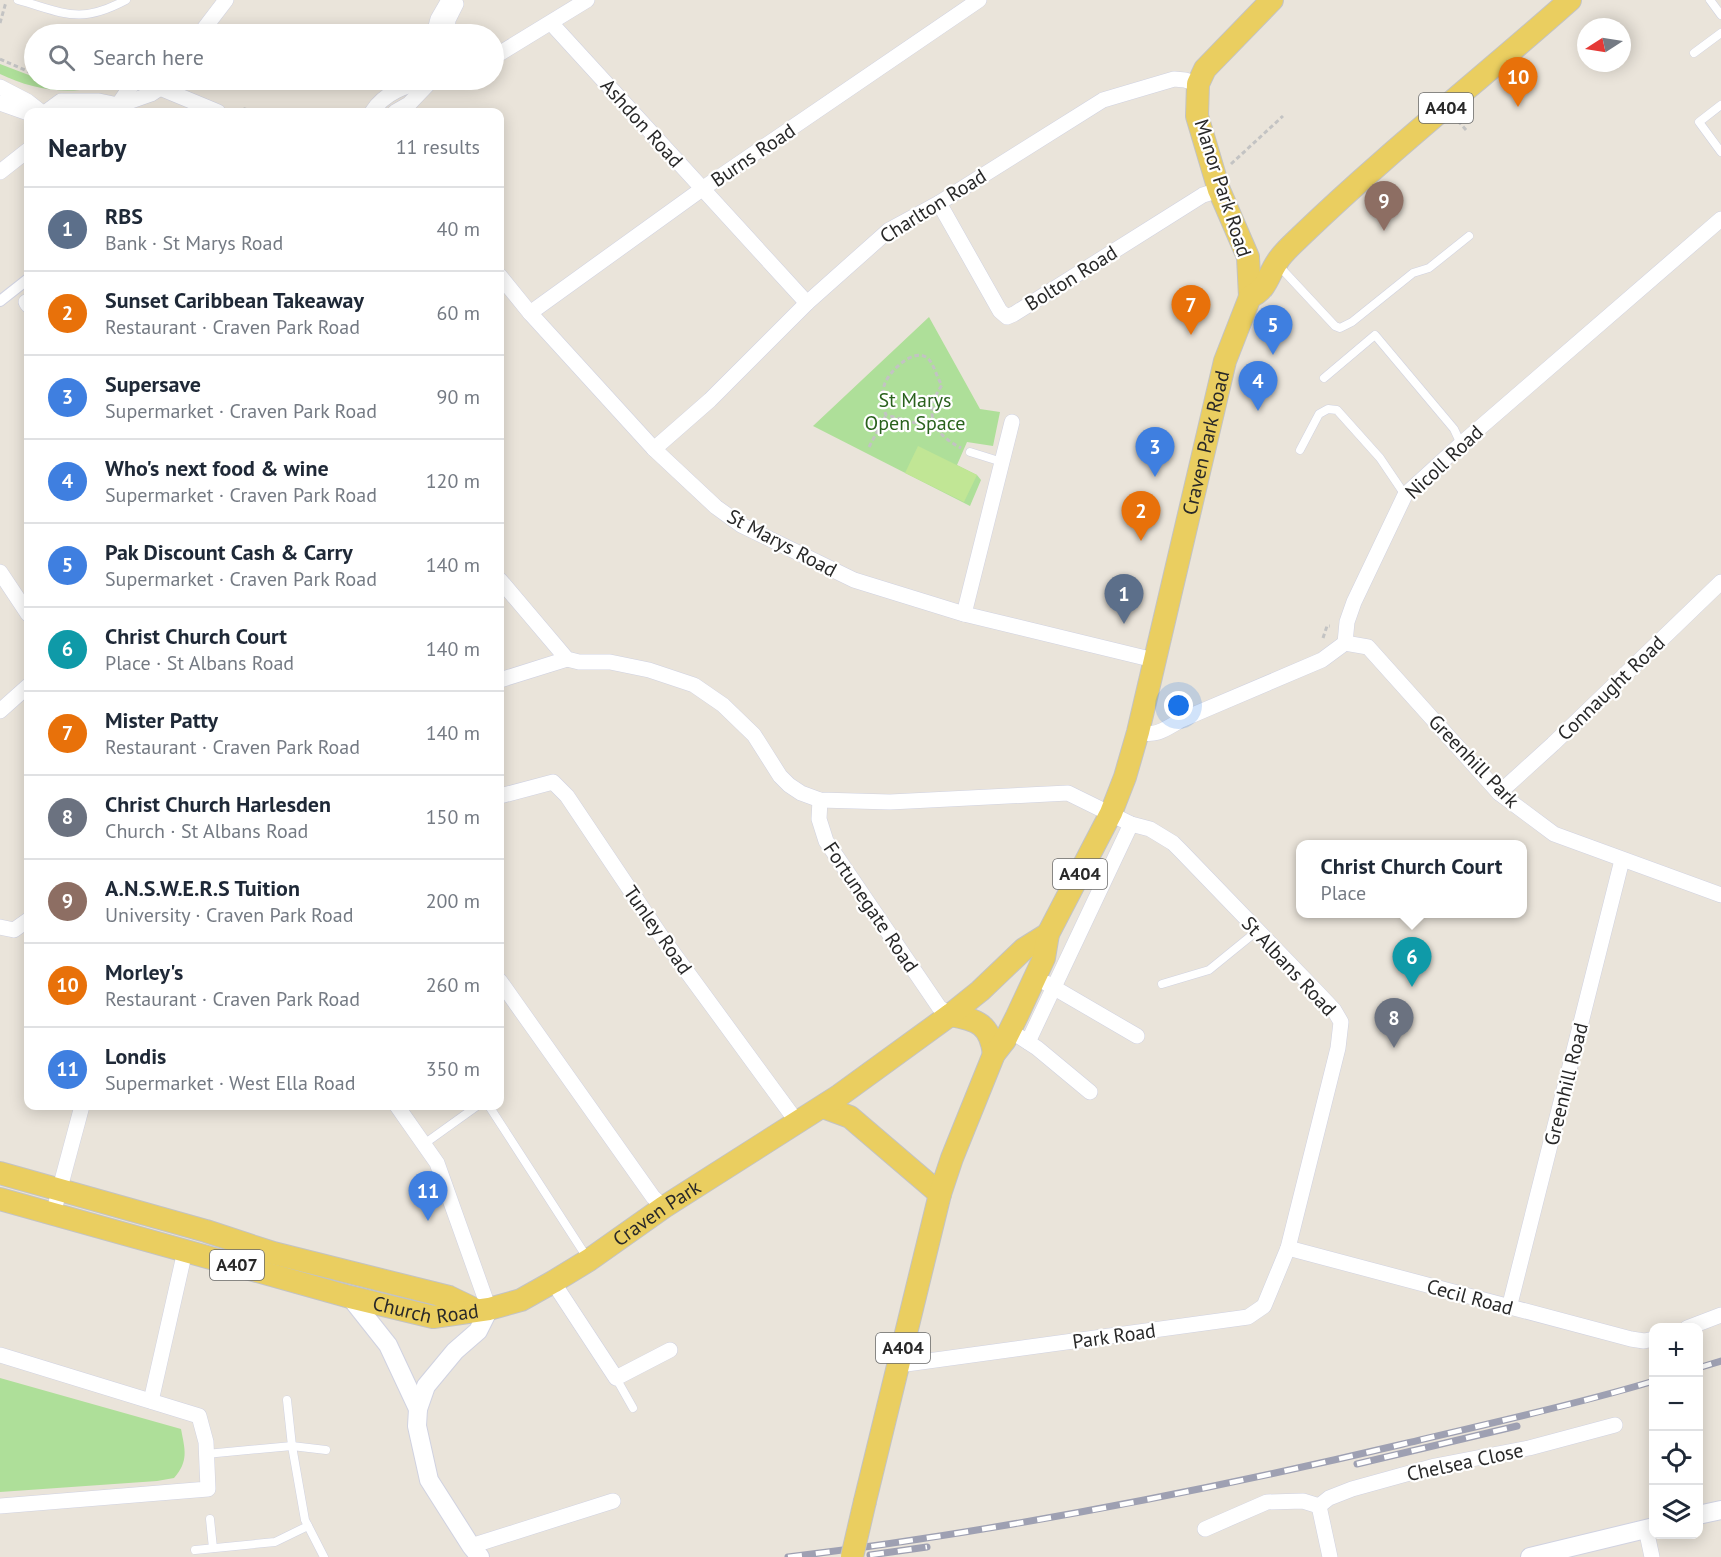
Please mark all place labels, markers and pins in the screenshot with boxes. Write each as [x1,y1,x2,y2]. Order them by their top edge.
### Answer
pin: 10 [1498,57,1538,107]
pin: 9 [1364,182,1404,231]
pin: 7 [1172,286,1210,335]
pin: 5 [1254,306,1292,355]
pin: 4 [1238,362,1278,411]
pin: 3 [1136,428,1174,477]
pin: 2 [1122,492,1160,541]
pin: 1 [1104,574,1144,624]
pin: 6 [1392,938,1432,987]
pin: 8 [1374,998,1414,1048]
pin: 11 [408,1172,448,1221]

